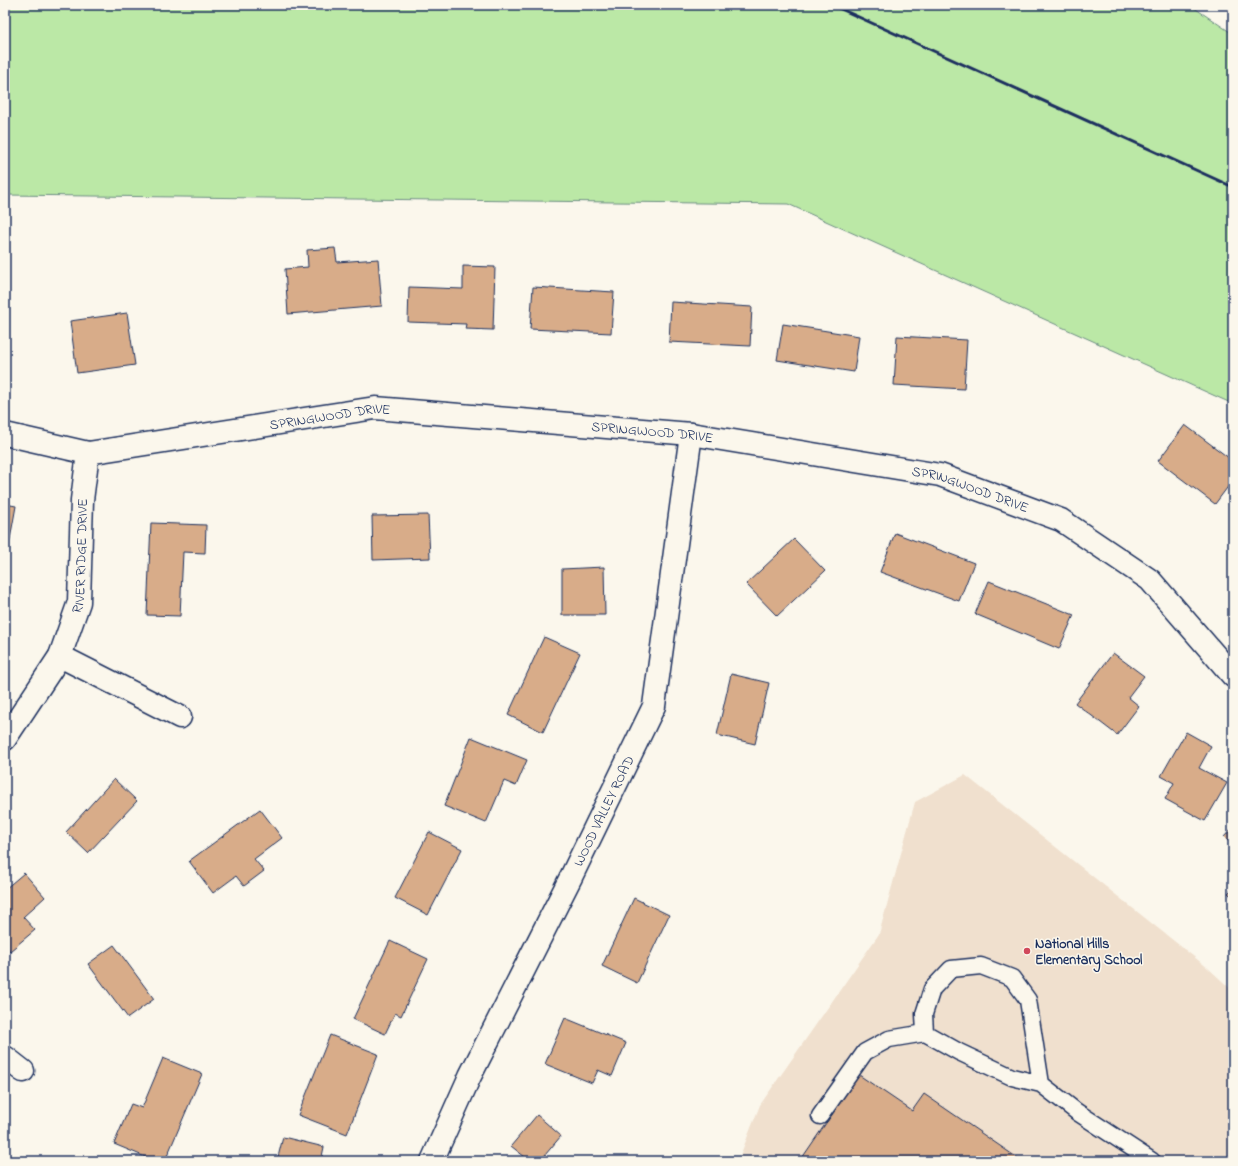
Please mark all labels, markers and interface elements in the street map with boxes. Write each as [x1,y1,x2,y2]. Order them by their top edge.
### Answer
street label: SPRINGWOOD DRIVE [268,399,391,436]
street label: SPRINGWOOD DRIVE [591,417,715,449]
street label: SPRINGWOOD DRIVE [910,462,1031,519]
street label: RIVER RIDGE DRIVE [67,498,94,617]
street label: WOOD VALLEY ROAD [569,752,640,870]
place label: National Hills Elementary School [1035,934,1143,973]
marker: National Hills Elementary School [1022,946,1032,956]

